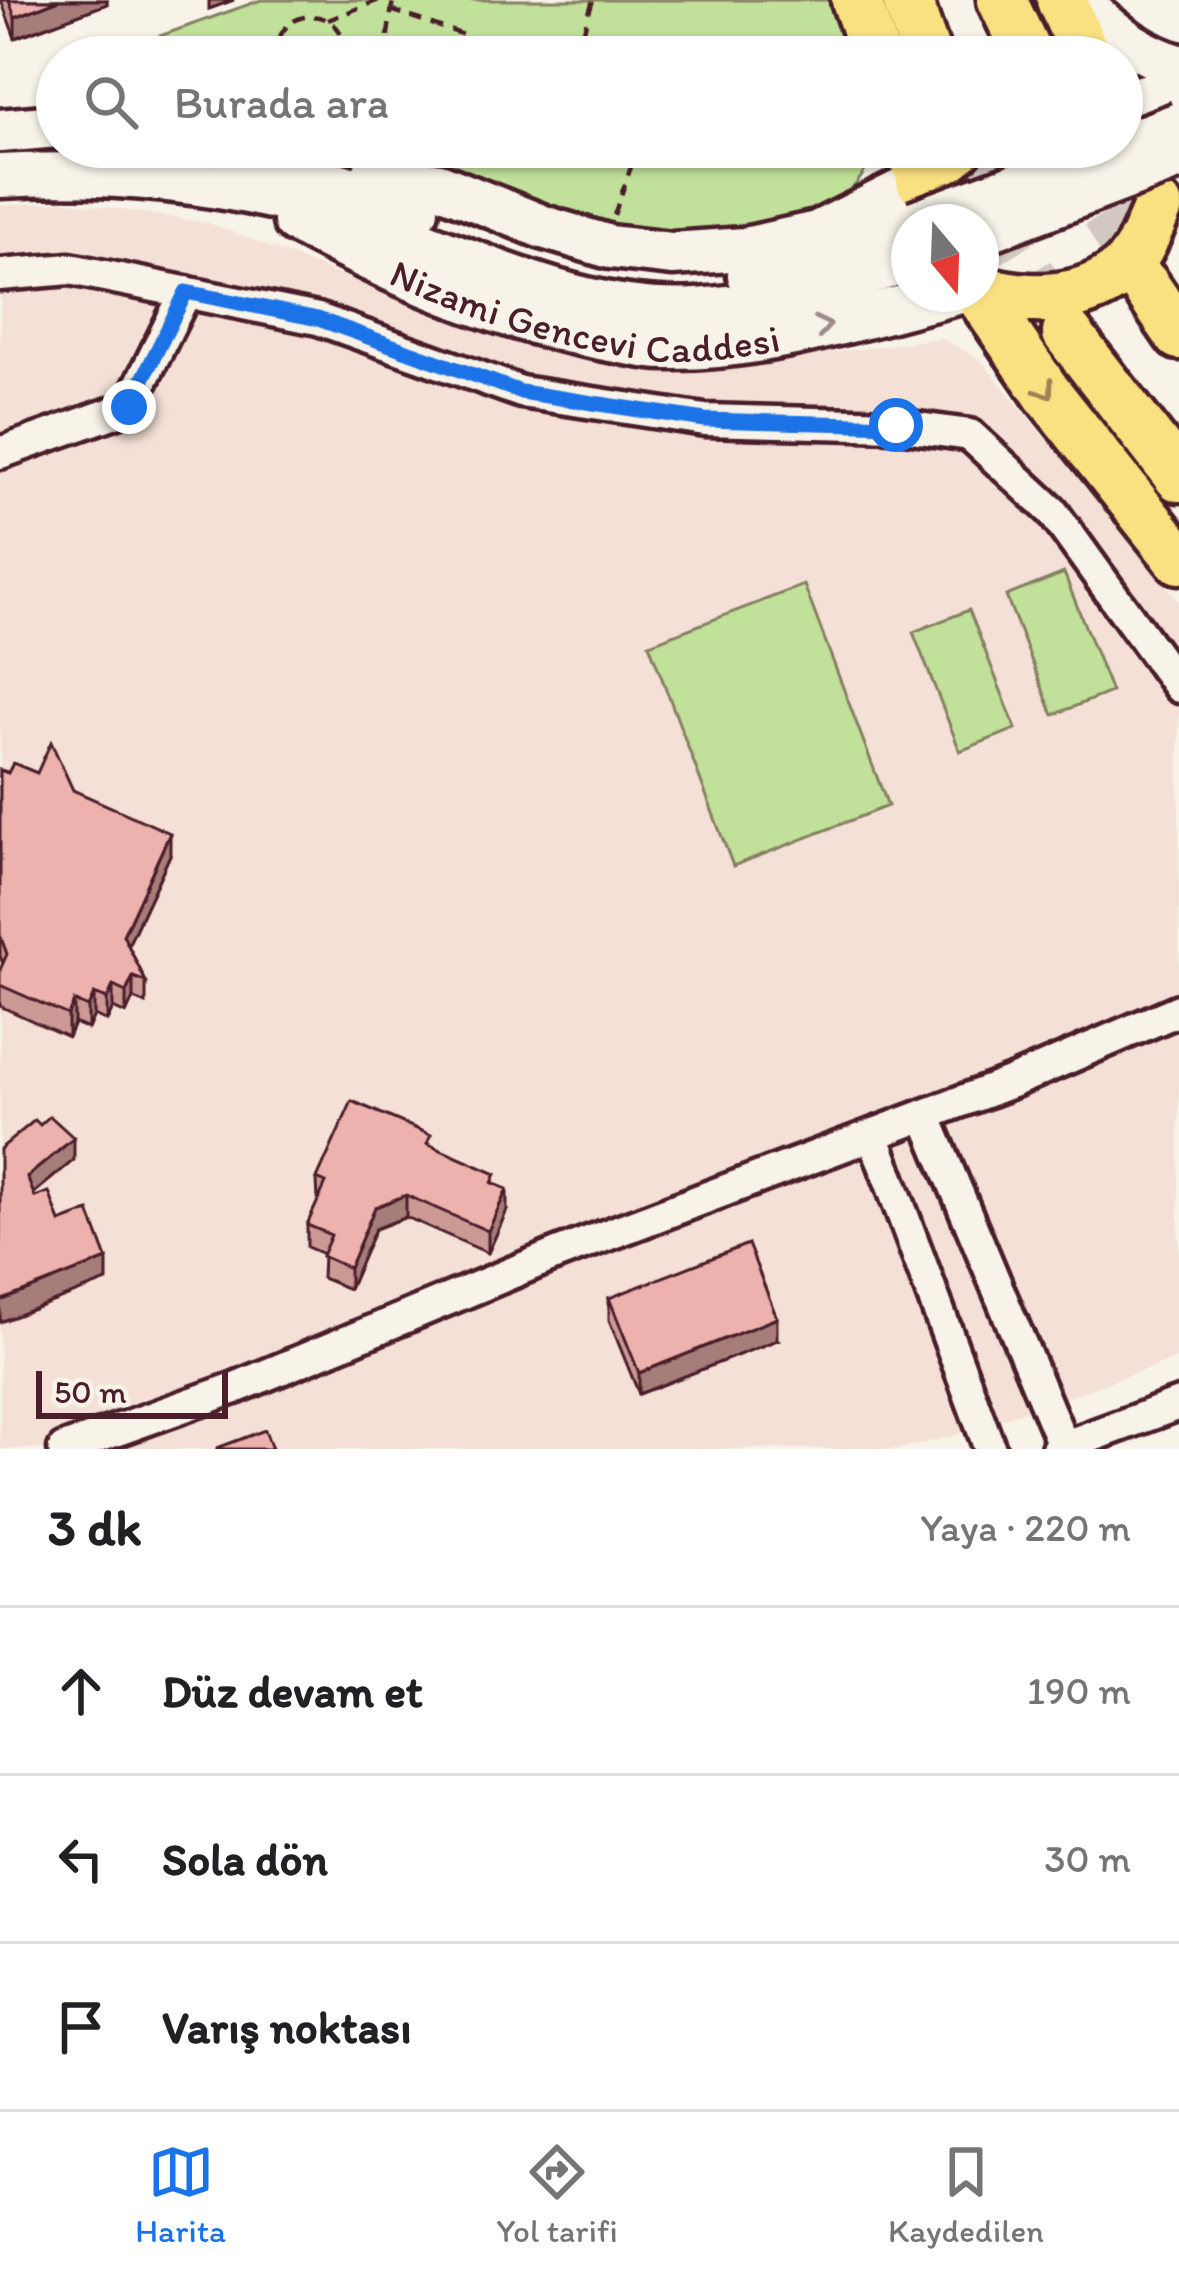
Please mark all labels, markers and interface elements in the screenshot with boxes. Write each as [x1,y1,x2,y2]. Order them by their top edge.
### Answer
search box [36,36,1143,168]
icon: search [78,69,144,135]
text: Burada ara [174,75,389,129]
north arrow [891,204,999,312]
street label: Nizami Gencevi Caddesi [383,249,783,372]
one-way arrow [812,314,833,339]
one-way arrow [1032,377,1054,399]
route end [102,380,156,434]
route start [869,398,923,452]
scale bar [36,1365,228,1418]
text: 50 m [54,1372,127,1411]
text: 3 dk [48,1497,141,1558]
text: Yaya · 220 m [920,1504,1131,1551]
icon: ahead [48,1658,114,1724]
text: Düz devam et [162,1664,423,1718]
text: 190 m [1027,1667,1131,1714]
icon: left [48,1826,114,1892]
text: Sola dön [162,1832,328,1886]
text: 30 m [1044,1835,1131,1882]
icon: arrive [48,1994,114,2060]
text: Varış noktası [162,2000,411,2054]
tab: Harita [135,2139,226,2250]
tab: Yol tarifi [496,2139,618,2250]
tab: Kaydedilen [888,2139,1044,2250]

